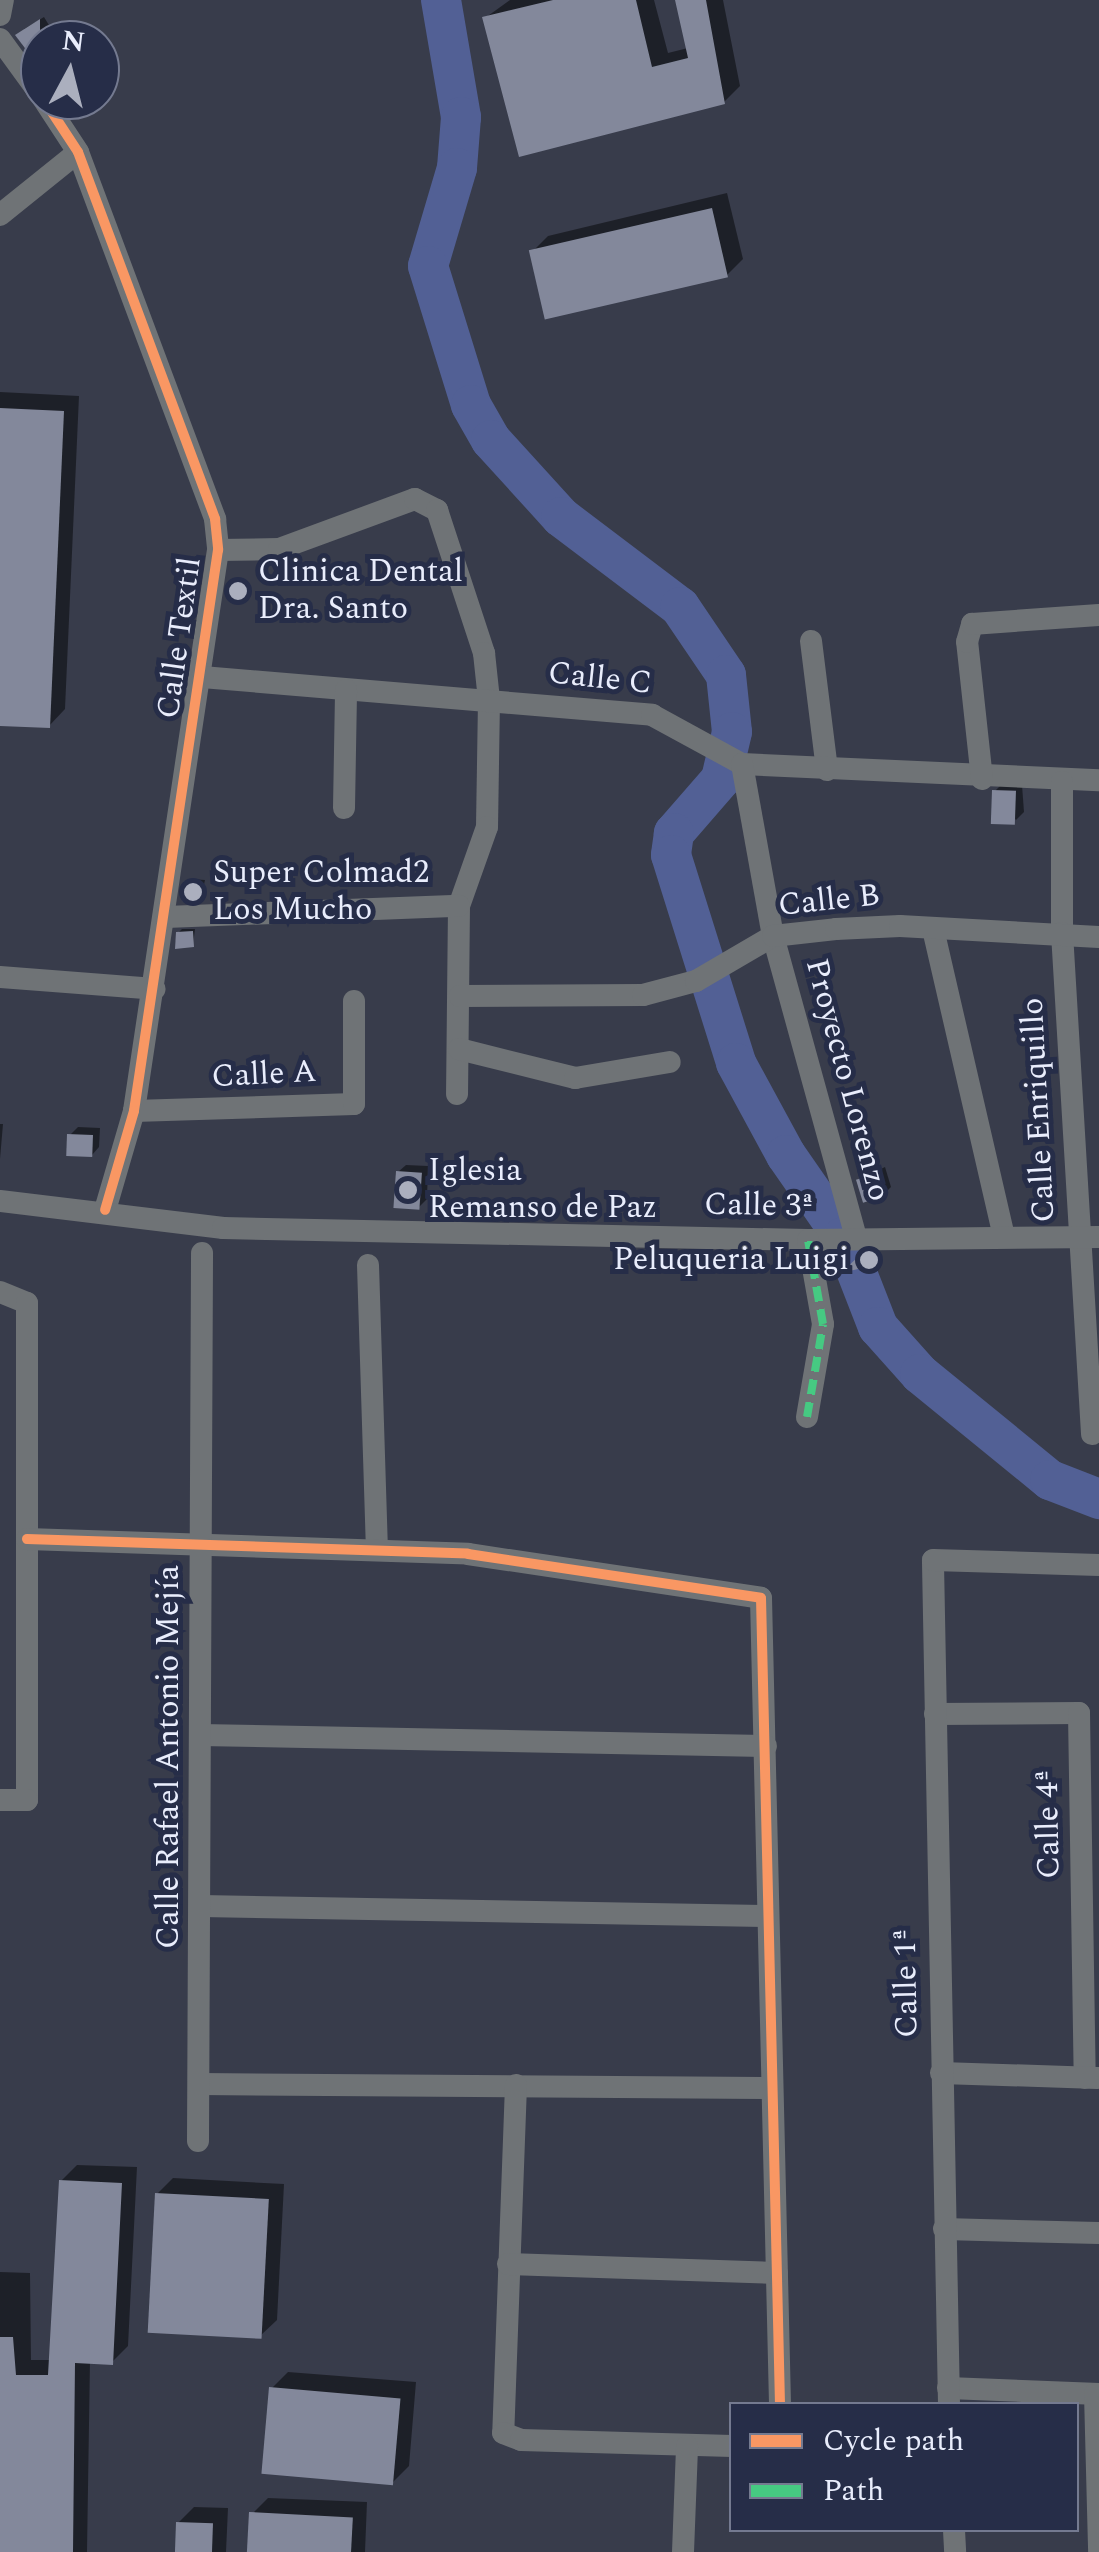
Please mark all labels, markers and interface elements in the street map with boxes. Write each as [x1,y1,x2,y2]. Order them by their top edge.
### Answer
text: N [60,19,87,64]
north arrow [20,20,120,120]
place label: Clinica Dental Dra. Santo [258,554,463,629]
street label: Calle Textil [150,555,210,721]
marker: Clinica Dental Dra. Santo [227,580,249,602]
street label: Calle C [546,654,654,704]
place label: Super Colmad2 Los Mucho [213,855,429,930]
street label: Calle B [776,877,882,925]
marker: Super Colmad2 Los Mucho [182,881,204,903]
street label: Proyecto Lorenzo [796,955,898,1205]
street label: Calle Enriquillo [1014,997,1064,1223]
street label: Calle A [211,1053,317,1097]
place label: Iglesia Remanso de Paz [428,1153,657,1228]
marker: Iglesia Remanso de Paz [397,1179,419,1201]
street label: Calle 3ª [704,1186,814,1226]
place label: Peluqueria Luigi [613,1241,849,1279]
marker: Peluqueria Luigi [858,1249,880,1271]
street label: Calle Rafael Antonio Mejía [150,1565,188,1949]
street label: Calle 4ª [1029,1769,1069,1879]
street label: Calle 1ª [887,1928,927,2038]
legend [729,2402,1079,2532]
text: Cycle path [823,2418,964,2464]
text: Path [823,2468,884,2514]

